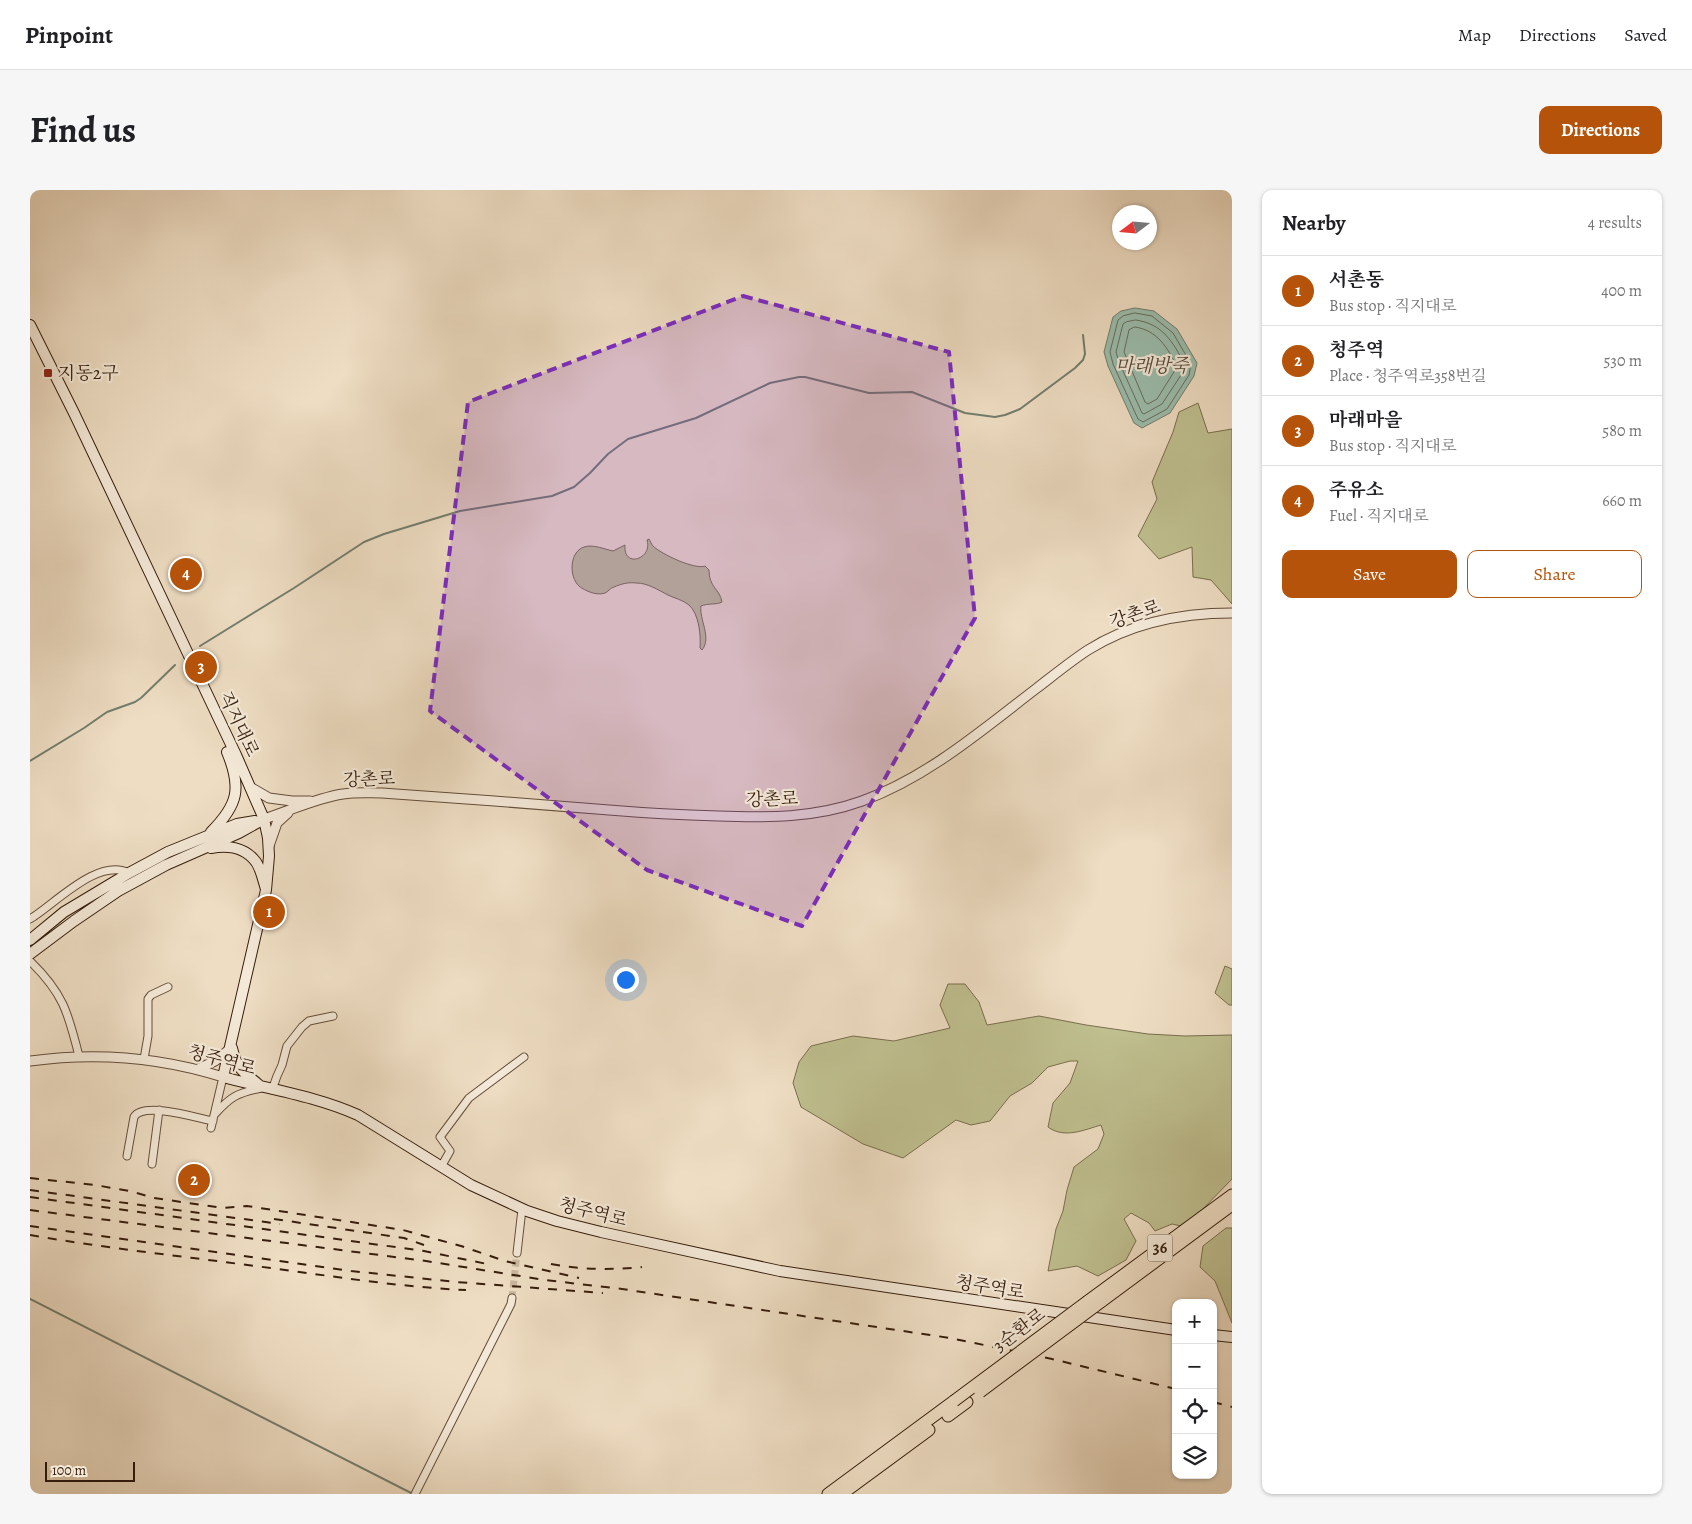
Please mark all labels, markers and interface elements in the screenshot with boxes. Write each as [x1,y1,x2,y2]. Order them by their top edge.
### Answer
text: Pinpoint [25,19,113,51]
text: Map [1458,23,1491,47]
text: Directions [1519,23,1596,47]
text: Saved [1624,23,1667,47]
text: Find us [30,106,136,154]
button: Directions [1539,106,1662,154]
north arrow [1112,205,1157,250]
text: Nearby [1282,209,1345,237]
text: 4 results [1588,212,1642,234]
text: 서촌동 [1329,267,1384,293]
text: 1 [1295,280,1301,302]
text: 400 m [1601,280,1642,302]
text: Bus stop · 직지대로 [1329,295,1456,317]
text: 청주역 [1329,337,1384,363]
text: 2 [1294,350,1302,372]
text: 530 m [1603,350,1642,372]
water label: 마래방죽 [1115,353,1190,379]
place label: 지동2구 [58,361,119,385]
text: Place · 청주역로358번길 [1329,365,1486,387]
marker: 지동2구 [42,367,54,379]
text: 마래마을 [1329,407,1402,433]
text: 3 [1295,420,1301,442]
text: 580 m [1602,420,1642,442]
text: Bus stop · 직지대로 [1329,435,1456,457]
text: 주유소 [1329,477,1384,503]
text: 4 [1294,490,1302,512]
text: 660 m [1602,490,1642,512]
text: Fuel · 직지대로 [1329,505,1428,527]
button: Save [1282,550,1457,598]
button: Share [1467,550,1642,598]
pin: 4 [170,555,202,593]
street label: 강촌로 [1106,594,1164,634]
pin: 3 [185,648,217,686]
street label: 직지대로 [213,687,265,761]
street label: 강촌로 [343,766,395,792]
street label: 강촌로 [746,786,798,812]
pin: 1 [253,893,285,931]
your location [613,967,639,993]
street label: 청주역로 [185,1039,259,1081]
pin: 2 [178,1161,210,1199]
street label: 청주역로 [556,1192,630,1232]
road number: 36 [1148,1234,1172,1262]
street label: 청주역로 [954,1270,1026,1304]
map controls [1172,1299,1217,1479]
button: + [1172,1299,1217,1344]
street label: 3순환로 [988,1302,1050,1358]
button: − [1172,1344,1217,1389]
button: locate [1172,1389,1217,1434]
button: layers [1172,1434,1217,1479]
scale bar [45,1459,135,1482]
text: 100 m [52,1461,86,1480]

